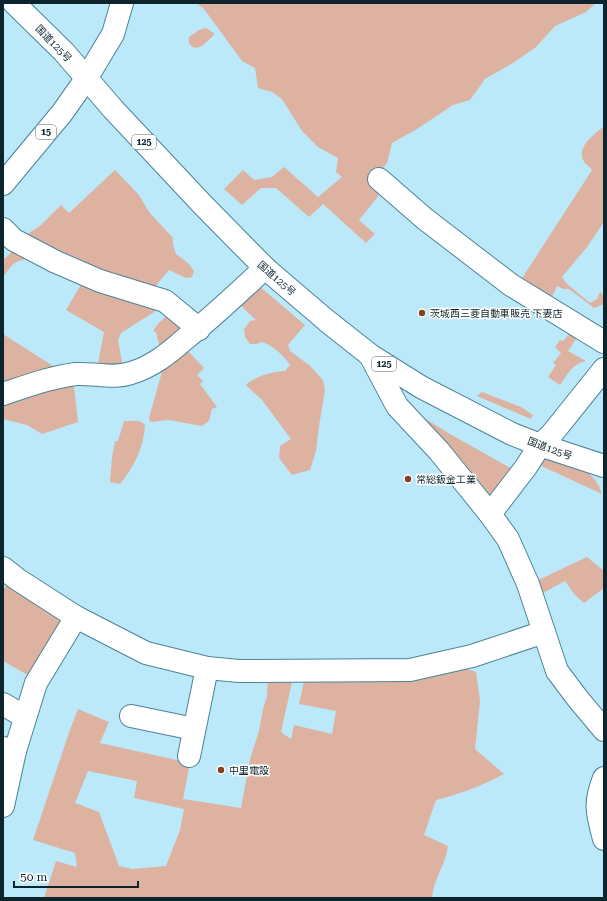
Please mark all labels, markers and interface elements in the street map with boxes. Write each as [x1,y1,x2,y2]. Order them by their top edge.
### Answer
street label: 国道125号 [33,23,74,64]
road number: 15 [36,125,56,139]
road number: 125 [132,135,156,149]
street label: 国道125号 [255,259,298,298]
marker: 茨城西三菱自動車販売 下妻店 [417,308,427,318]
place label: 茨城西三菱自動車販売 下妻店 [430,308,563,319]
road number: 125 [372,357,396,371]
street label: 国道125号 [526,435,574,462]
marker: 常総鈑金工業 [403,474,413,484]
place label: 常総鈑金工業 [416,474,476,485]
marker: 中里電設 [216,765,226,775]
place label: 中里電設 [229,765,269,776]
scale bar [14,863,138,889]
text: 50 m [20,870,47,884]

